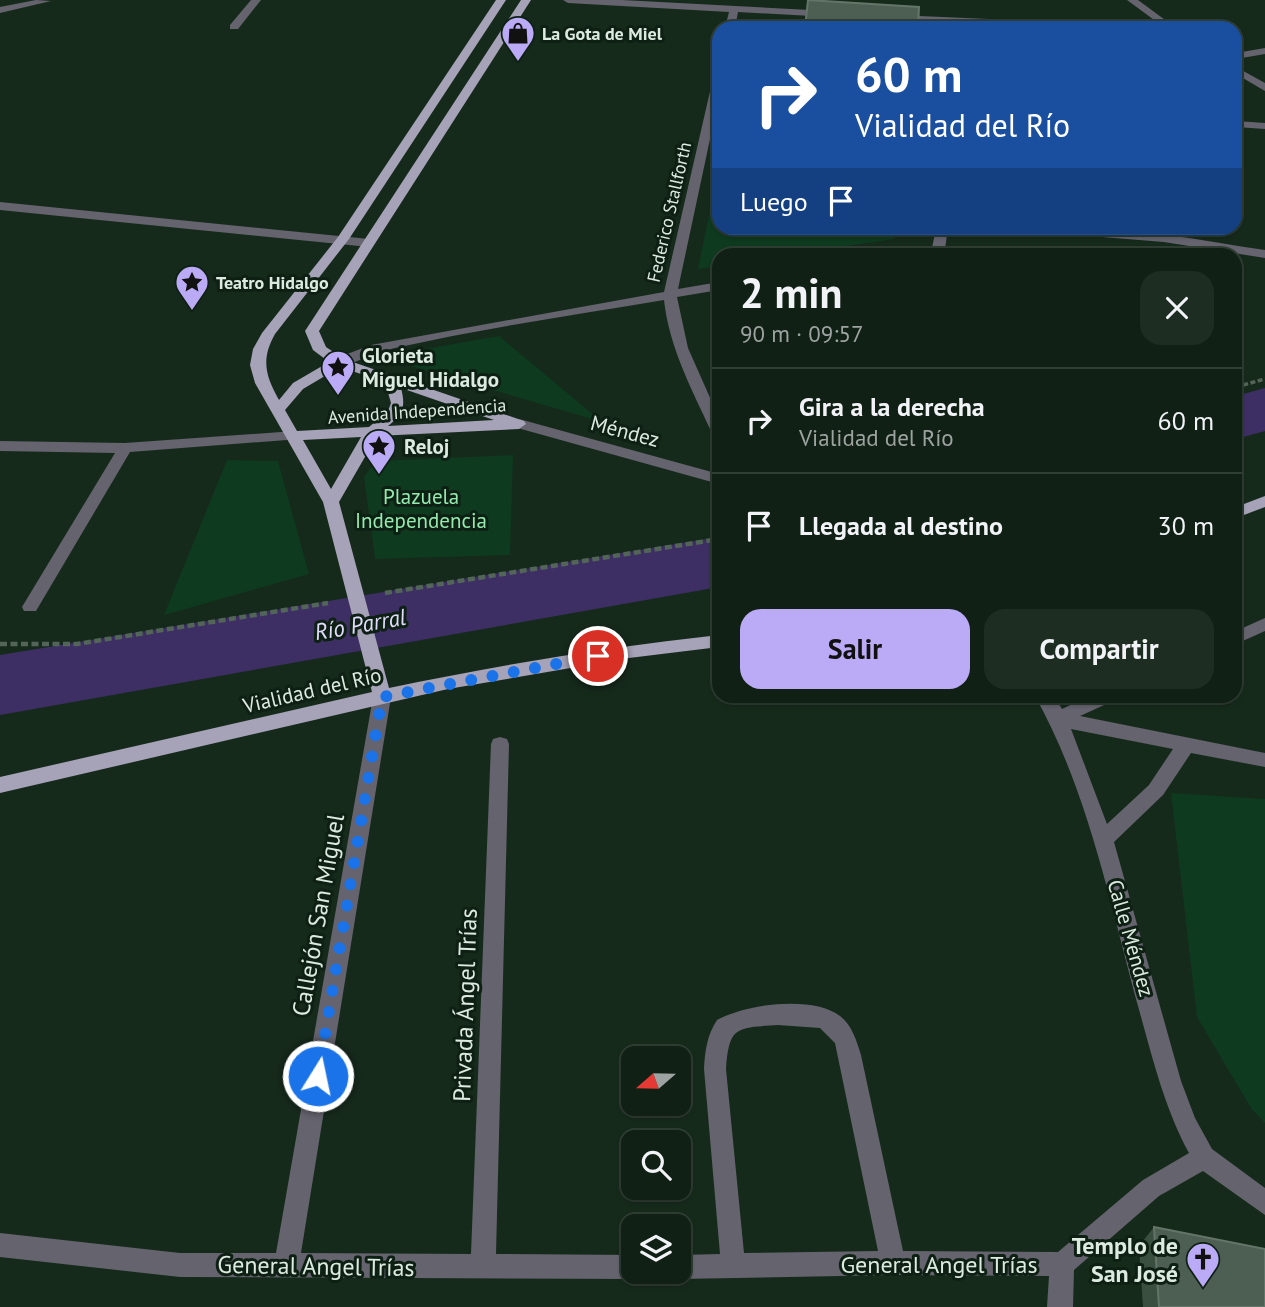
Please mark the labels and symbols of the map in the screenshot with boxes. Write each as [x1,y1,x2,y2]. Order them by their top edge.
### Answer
shop icon: La Gota de Miel [499,14,537,63]
place label: La Gota de Miel [542,22,663,45]
street label: Federico Stallforth [642,140,696,284]
place icon: Teatro Hidalgo [173,263,211,312]
place label: Teatro Hidalgo [216,271,329,294]
place label: Glorieta Miguel Hidalgo [362,342,499,393]
place icon: Glorieta Miguel Hidalgo [319,348,357,397]
street label: Avenida Independencia [327,393,507,429]
street label: Méndez [588,409,662,453]
place icon: Reloj [360,427,398,476]
place label: Reloj [404,433,449,460]
park label: Plazuela Independencia [355,483,487,534]
water label: Río Parral [312,602,408,646]
pin [568,626,628,686]
street label: Vialidad del Río [239,661,384,719]
street label: Callejón San Miguel [285,811,351,1019]
street label: Calle Méndez [1101,876,1161,1000]
street label: Privada Ángel Trías [446,908,484,1102]
position arrow [281,1039,355,1113]
north arrow [621,1046,691,1116]
place label: Templo de San José [1072,1230,1178,1289]
church icon: Templo de San José [1184,1240,1222,1289]
street label: General Angel Trías [217,1249,415,1283]
street label: General Angel Trías [840,1249,1038,1280]

